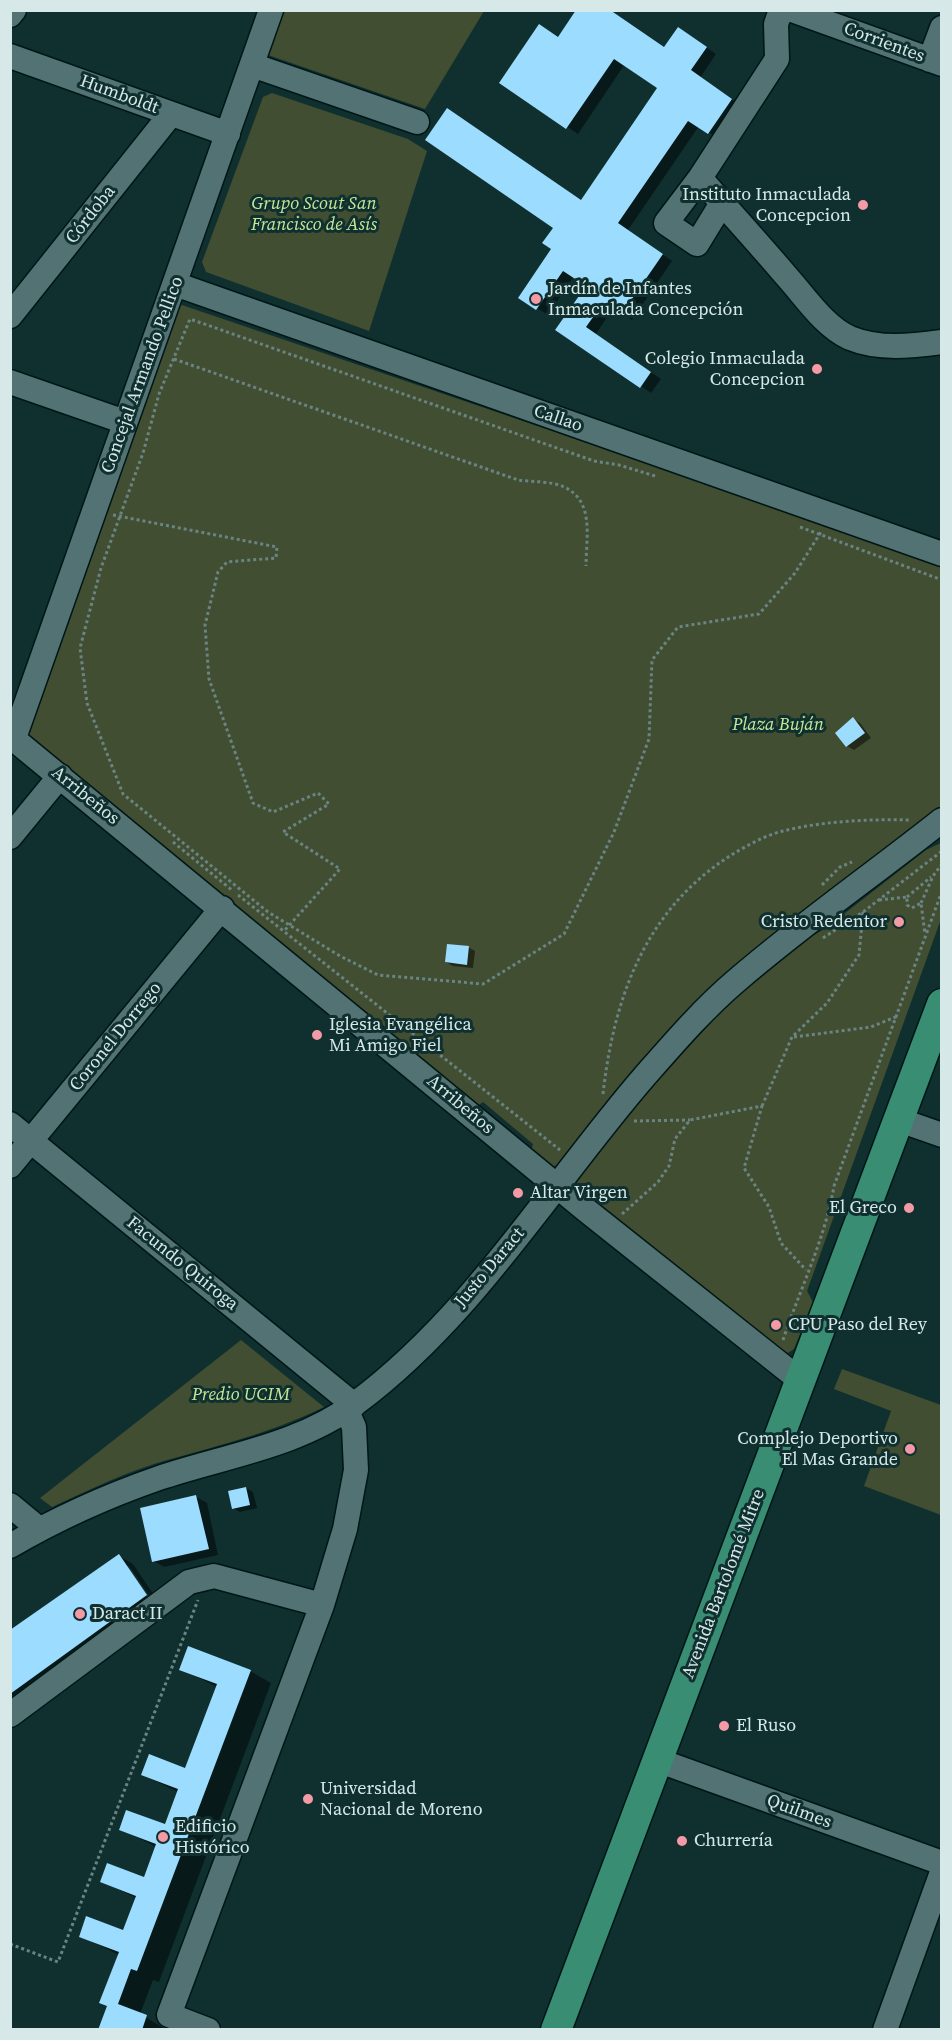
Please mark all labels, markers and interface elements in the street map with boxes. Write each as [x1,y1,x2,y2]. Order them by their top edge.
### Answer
street label: Corrientes [841,18,927,68]
street label: Humboldt [77,71,161,119]
street label: Córdoba [62,182,120,248]
place label: Instituto Inmaculada Concepcion [682,184,851,226]
park label: Grupo Scout San Francisco de Asís [251,193,377,236]
marker: Instituto Inmaculada Concepcion [856,198,870,212]
street label: Concejal Armando Pellico [97,274,189,476]
place label: Jardín de Infantes Inmaculada Concepción [548,278,743,320]
marker: Jardín de Infantes Inmaculada Concepción [529,292,543,306]
place label: Colegio Inmaculada Concepcion [645,348,805,391]
marker: Colegio Inmaculada Concepcion [810,362,824,376]
street label: Callao [531,401,585,437]
park label: Plaza Buján [732,714,824,736]
street label: Arribeños [47,762,123,830]
place label: Cristo Redentor [761,911,887,933]
marker: Cristo Redentor [892,915,906,929]
street label: Coronel Dorrego [65,978,167,1096]
place label: Iglesia Evangélica Mi Amigo Fiel [329,1014,472,1056]
marker: Iglesia Evangélica Mi Amigo Fiel [310,1028,324,1042]
street label: Arribeños [422,1071,498,1139]
place label: Altar Virgen [530,1182,628,1204]
marker: Altar Virgen [511,1186,525,1200]
place label: El Greco [829,1197,897,1219]
marker: El Greco [902,1201,916,1215]
street label: Facundo Quiroga [122,1212,242,1316]
street label: Justo Daract [450,1224,530,1312]
place label: CPU Paso del Rey [788,1314,927,1336]
marker: CPU Paso del Rey [769,1318,783,1332]
park label: Predio UCIM [192,1384,290,1406]
place label: Complejo Deportivo El Mas Grande [737,1428,898,1470]
marker: Complejo Deportivo El Mas Grande [903,1442,917,1456]
street label: Avenida Bartolomé Mitre [678,1486,770,1682]
place label: Daract II [92,1603,163,1625]
marker: Daract II [73,1607,87,1621]
place label: El Ruso [736,1715,796,1737]
marker: El Ruso [717,1719,731,1733]
place label: Universidad Nacional de Moreno [320,1778,483,1820]
street label: Quilmes [764,1790,834,1834]
marker: Universidad Nacional de Moreno [301,1792,315,1806]
place label: Edificio Histórico [175,1816,250,1858]
marker: Edificio Histórico [156,1830,170,1844]
place label: Churrería [694,1830,773,1852]
marker: Churrería [675,1834,689,1848]

